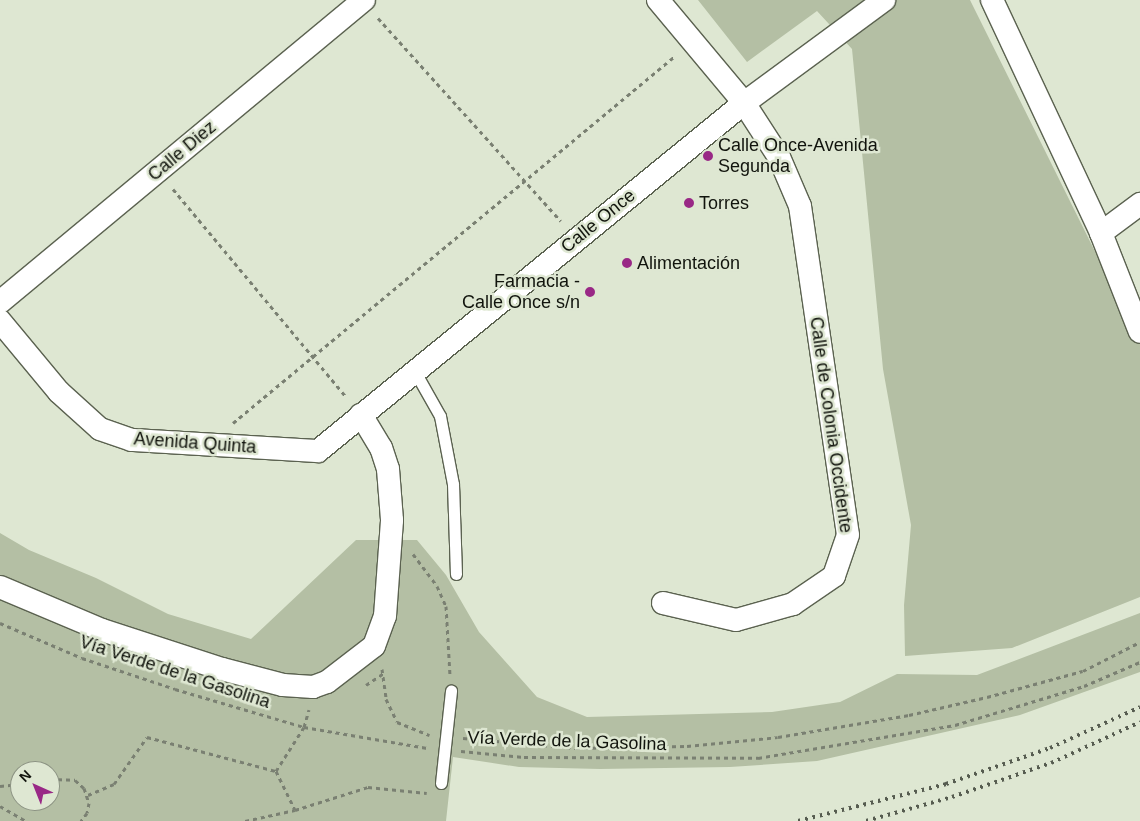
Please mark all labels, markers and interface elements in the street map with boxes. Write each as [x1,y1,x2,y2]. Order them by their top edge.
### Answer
street label: Calle Diez [144,116,220,186]
place label: Calle Once-Avenida Segunda [718,135,878,178]
marker: Calle Once-Avenida Segunda [702,150,714,162]
street label: Calle Once [557,185,639,257]
place label: Torres [699,192,749,214]
marker: Torres [683,197,695,209]
place label: Alimentación [637,252,740,274]
marker: Alimentación [621,257,633,269]
place label: Farmacia - Calle Once s/n [462,271,580,314]
marker: Farmacia - Calle Once s/n [584,286,596,298]
street label: Calle de Colonia Occidente [805,315,857,535]
street label: Avenida Quinta [133,428,257,458]
street label: Vía Verde de la Gasolina [77,631,273,713]
street label: Vía Verde de la Gasolina [467,727,667,755]
north arrow [10,761,60,811]
text: N [16,767,34,785]

